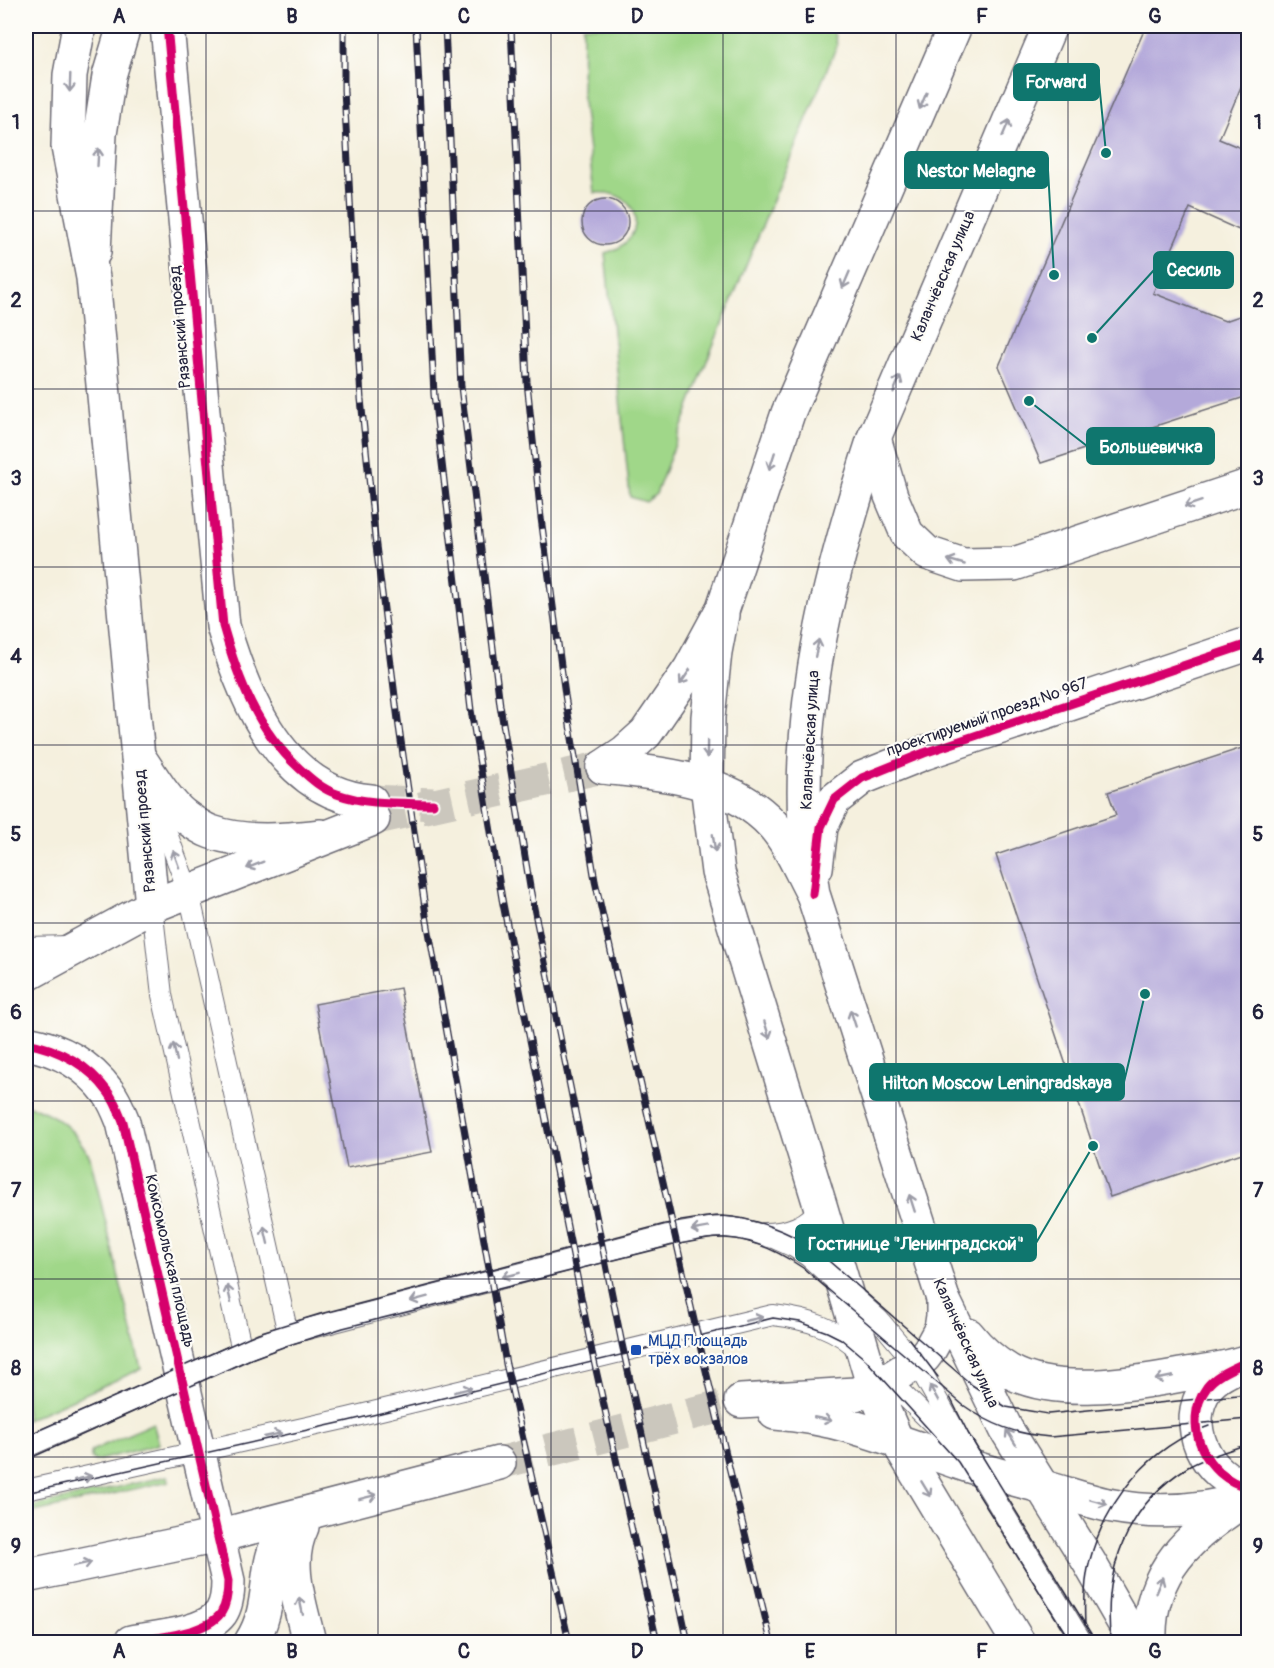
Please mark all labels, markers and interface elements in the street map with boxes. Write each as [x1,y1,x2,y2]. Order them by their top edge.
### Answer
text: A [113,4,126,29]
text: B [286,4,298,29]
text: C [458,4,470,29]
text: D [631,4,644,29]
text: E [805,4,816,29]
text: F [976,4,988,29]
text: G [1148,4,1162,29]
callout: Forward [1014,64,1099,100]
text: Forward [1025,71,1087,94]
one-way arrow [64,73,75,93]
one-way arrow [917,92,928,110]
text: 1 [12,110,20,135]
text: 1 [1254,110,1262,135]
one-way arrow [1001,119,1012,137]
one-way arrow [93,147,104,167]
callout: Nestor Melagne [905,152,1048,188]
text: Nestor Melagne [917,160,1037,183]
street label: Каланчёвская улица [906,208,980,344]
callout: Сесиль [1154,252,1233,288]
text: Сесиль [1167,259,1221,282]
street label: Рязанский проезд [165,265,195,389]
one-way arrow [840,271,851,289]
text: 2 [10,288,22,313]
text: 2 [1252,288,1264,313]
one-way arrow [892,376,903,394]
callout: Большевичка [1087,428,1214,464]
text: Большевичка [1099,436,1203,459]
one-way arrow [766,451,777,470]
text: 3 [10,466,22,491]
text: 3 [1252,466,1264,491]
one-way arrow [1184,500,1203,511]
one-way arrow [946,556,965,567]
one-way arrow [812,639,823,658]
text: 4 [10,644,22,669]
text: 4 [1252,644,1264,669]
one-way arrow [678,668,690,685]
street label: Каланчёвская улица [796,670,824,810]
street label: проектируемый проезд № 967 [884,673,1091,761]
one-way arrow [702,739,713,759]
street label: Рязанский проезд [130,769,160,893]
text: 5 [11,822,22,847]
text: 5 [1253,822,1264,847]
one-way arrow [708,832,719,852]
one-way arrow [170,850,181,869]
one-way arrow [247,860,265,871]
text: 6 [10,1000,22,1025]
text: 6 [1252,1000,1264,1025]
one-way arrow [847,1009,858,1028]
one-way arrow [762,1020,773,1039]
one-way arrow [169,1043,180,1063]
callout: Hilton Moscow Leningradskaya [870,1064,1124,1100]
text: Hilton Moscow Leningradskaya [882,1072,1113,1095]
street label: Комсомольская площадь [140,1172,200,1350]
text: 7 [11,1178,22,1203]
text: 7 [1253,1178,1264,1203]
one-way arrow [906,1194,917,1213]
one-way arrow [691,1224,710,1235]
callout: Гостинице "Ленинградской" [796,1225,1036,1261]
one-way arrow [260,1226,271,1246]
text: Гостинице "Ленинградской" [808,1233,1024,1256]
one-way arrow [502,1270,521,1281]
street label: Каланчёвская улица [928,1275,1004,1411]
one-way arrow [223,1285,234,1304]
one-way arrow [410,1293,429,1305]
one-way arrow [744,1313,763,1324]
place label: МЦД Площадь трёх вокзалов [648,1331,748,1369]
marker: МЦД Площадь трёх вокзалов [629,1343,643,1357]
text: 8 [11,1356,21,1381]
text: 8 [1253,1356,1263,1381]
one-way arrow [1154,1373,1174,1384]
one-way arrow [453,1384,472,1396]
one-way arrow [928,1385,940,1402]
one-way arrow [812,1414,832,1425]
one-way arrow [263,1429,282,1440]
one-way arrow [1005,1429,1017,1446]
one-way arrow [73,1471,92,1483]
one-way arrow [921,1480,933,1497]
one-way arrow [359,1491,378,1502]
one-way arrow [1089,1497,1108,1509]
text: 9 [11,1534,21,1559]
text: 9 [1253,1534,1263,1559]
one-way arrow [73,1558,92,1569]
one-way arrow [1154,1577,1165,1595]
one-way arrow [295,1597,307,1616]
text: A [113,1639,126,1664]
text: B [286,1639,298,1664]
text: C [458,1639,470,1664]
text: D [631,1639,644,1664]
text: E [805,1639,816,1664]
text: F [976,1639,988,1664]
text: G [1148,1639,1162,1664]

